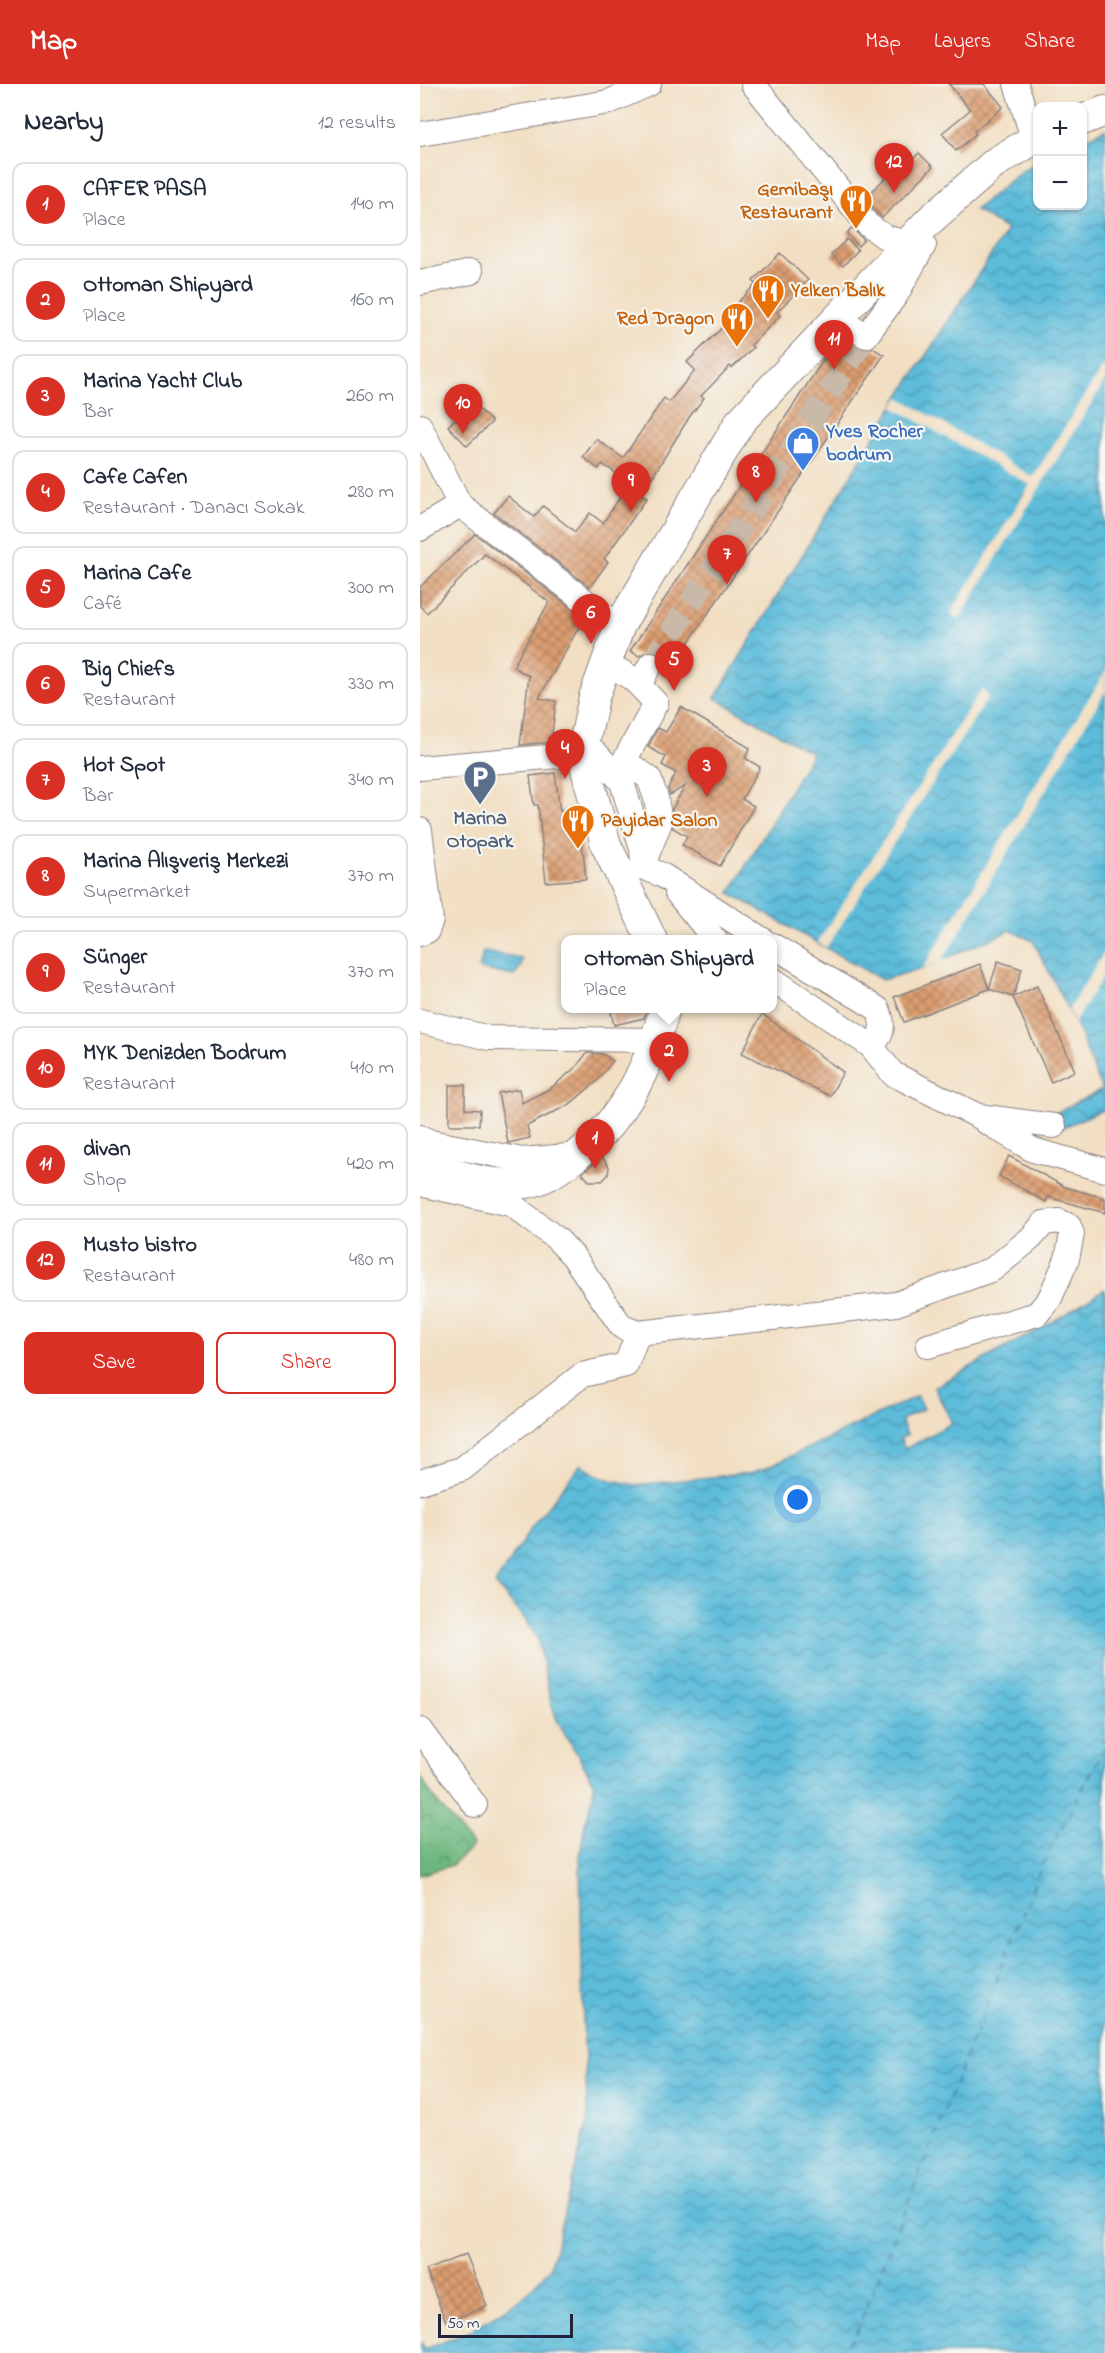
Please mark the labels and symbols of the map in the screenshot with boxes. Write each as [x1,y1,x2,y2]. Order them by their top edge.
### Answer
pin: 12 [874,144,914,193]
place label: Gemibaşı Restaurant [740,176,833,228]
restaurant icon: Gemibaşı Restaurant [838,183,874,230]
restaurant icon: Yelken Balık [750,273,786,320]
place label: Yelken Balık [790,277,886,306]
restaurant icon: Red Dragon [719,301,755,348]
place label: Red Dragon [617,305,714,335]
pin: 11 [814,320,854,370]
pin: 10 [444,384,483,434]
place label: Yves Rocher bodrum [825,418,923,470]
shop icon: Yves Rocher bodrum [785,425,821,472]
pin: 8 [736,454,776,503]
pin: 9 [612,462,650,512]
pin: 7 [708,536,746,585]
pin: 6 [572,594,610,644]
pin: 5 [654,642,694,691]
pin: 4 [546,730,584,779]
pin: 3 [688,748,726,797]
parking icon: Marina Otopark [462,759,498,806]
restaurant icon: Payidar Salon [560,803,596,850]
place label: Marina Otopark [447,805,515,857]
place label: Payidar Salon [601,807,718,837]
pin: 2 [650,1032,688,1082]
pin: 1 [576,1120,615,1169]
your location [783,1485,812,1514]
scale bar [438,2311,573,2338]

